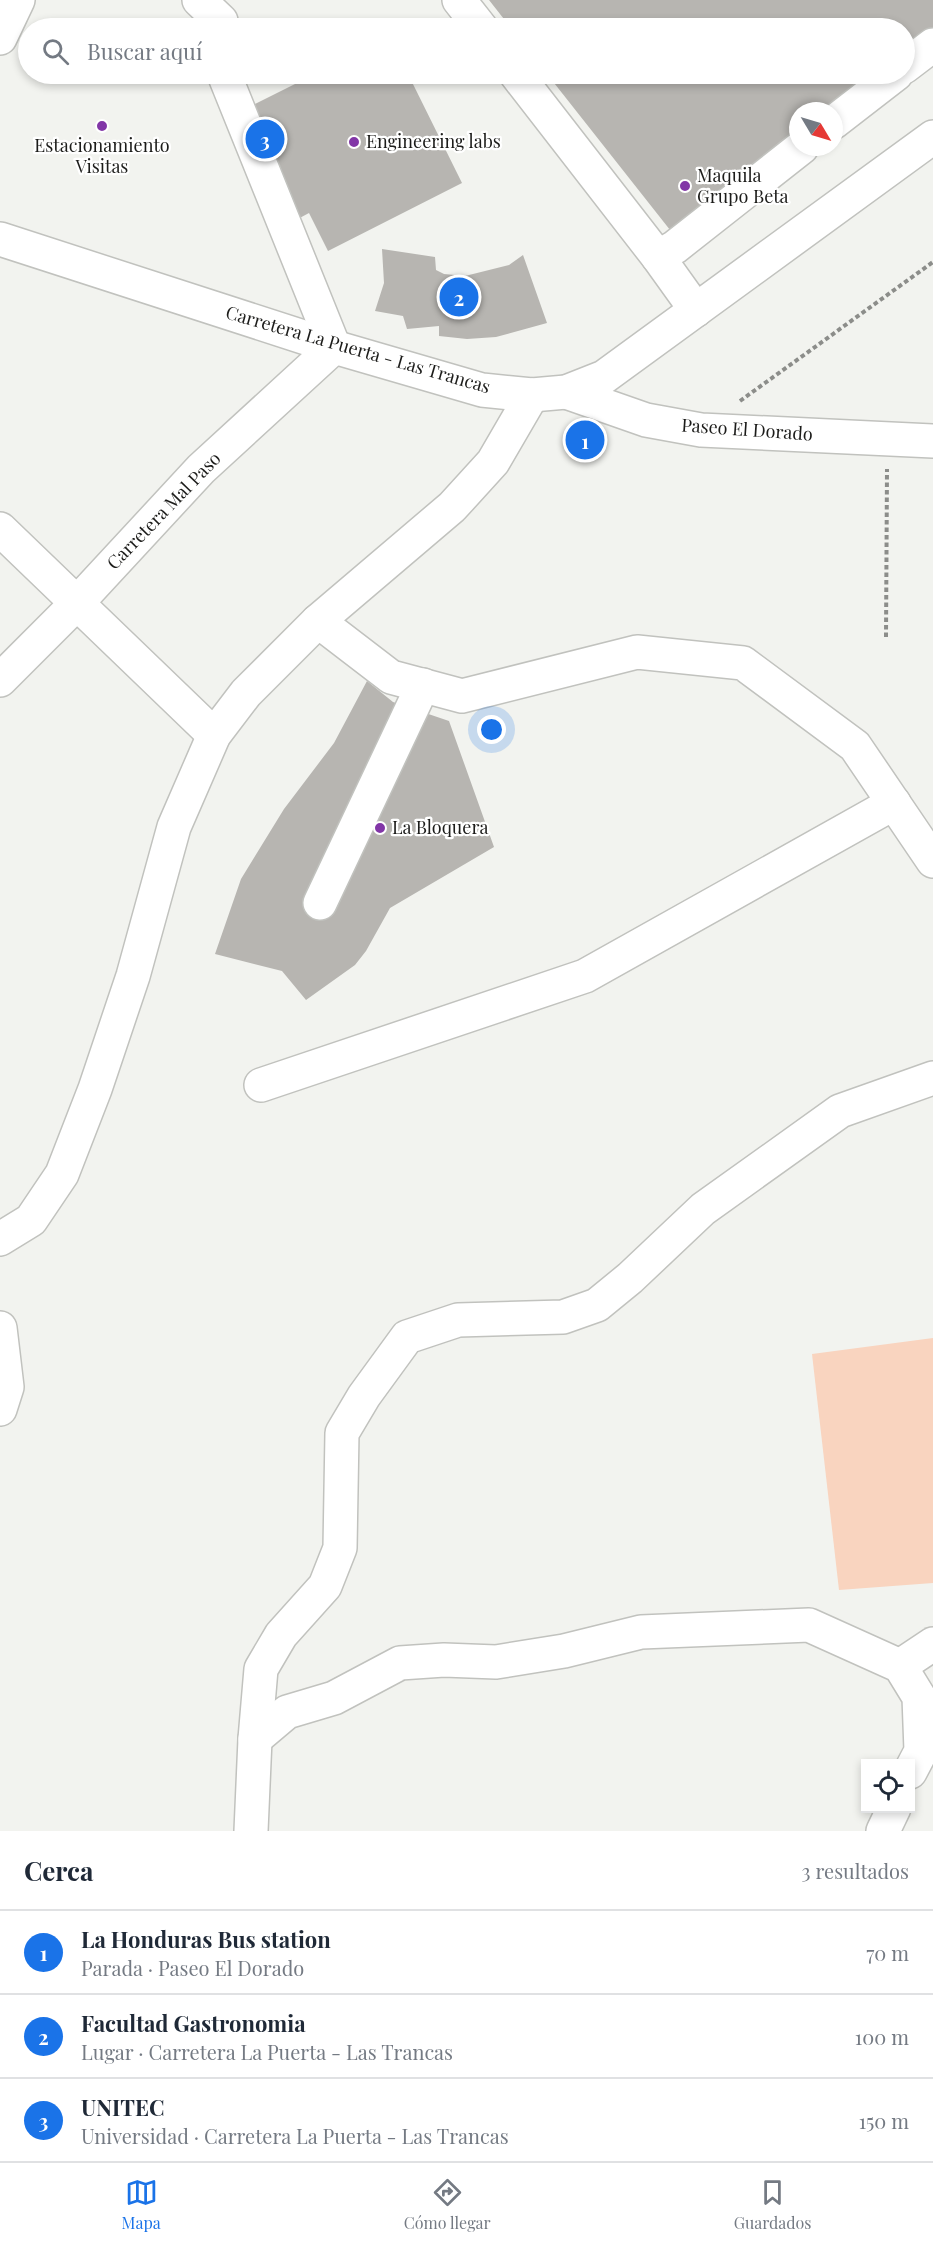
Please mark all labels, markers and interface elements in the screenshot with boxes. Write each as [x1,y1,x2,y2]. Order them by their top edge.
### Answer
search box [18,18,915,84]
icon: search [39,35,72,68]
text: Buscar aquí [87,36,202,66]
north arrow [789,102,843,156]
pin: 3 [246,116,284,162]
marker: Estacionamiento Visitas [95,119,109,133]
place label: Engineering labs [366,129,501,153]
place label: Estacionamiento Visitas [34,133,170,178]
marker: Engineering labs [347,135,361,149]
place label: Maquila Grupo Beta [697,163,789,208]
marker: Maquila Grupo Beta [678,179,692,193]
pin: 2 [440,274,478,320]
street label: Carretera La Puerta - Las Trancas [223,300,493,398]
street label: Paseo El Dorado [681,412,814,446]
pin: 1 [566,418,604,462]
street label: Carretera Mal Paso [101,446,226,574]
your location [477,715,506,744]
place label: La Bloquera [392,815,488,839]
marker: La Bloquera [373,821,387,835]
map controls [861,1759,915,1813]
button: locate [861,1759,915,1813]
text: Cerca [24,1853,93,1888]
text: 3 resultados [802,1857,909,1884]
text: La Honduras Bus station [81,1924,331,1954]
text: 1 [40,1939,47,1966]
text: 70 m [866,1939,909,1966]
text: Parada · Paseo El Dorado [81,1954,304,1981]
text: Facultad Gastronomia [81,2008,306,2038]
text: 2 [38,2023,49,2050]
text: 100 m [855,2023,909,2050]
text: Lugar · Carretera La Puerta - Las Trancas [81,2038,453,2065]
text: UNITEC [81,2092,164,2122]
text: 3 [39,2107,48,2134]
text: 150 m [859,2107,909,2134]
text: Universidad · Carretera La Puerta - Las Trancas [81,2122,509,2149]
tab: Mapa [122,2176,161,2233]
tab: Cómo llegar [404,2176,491,2233]
tab: Guardados [734,2176,811,2233]

